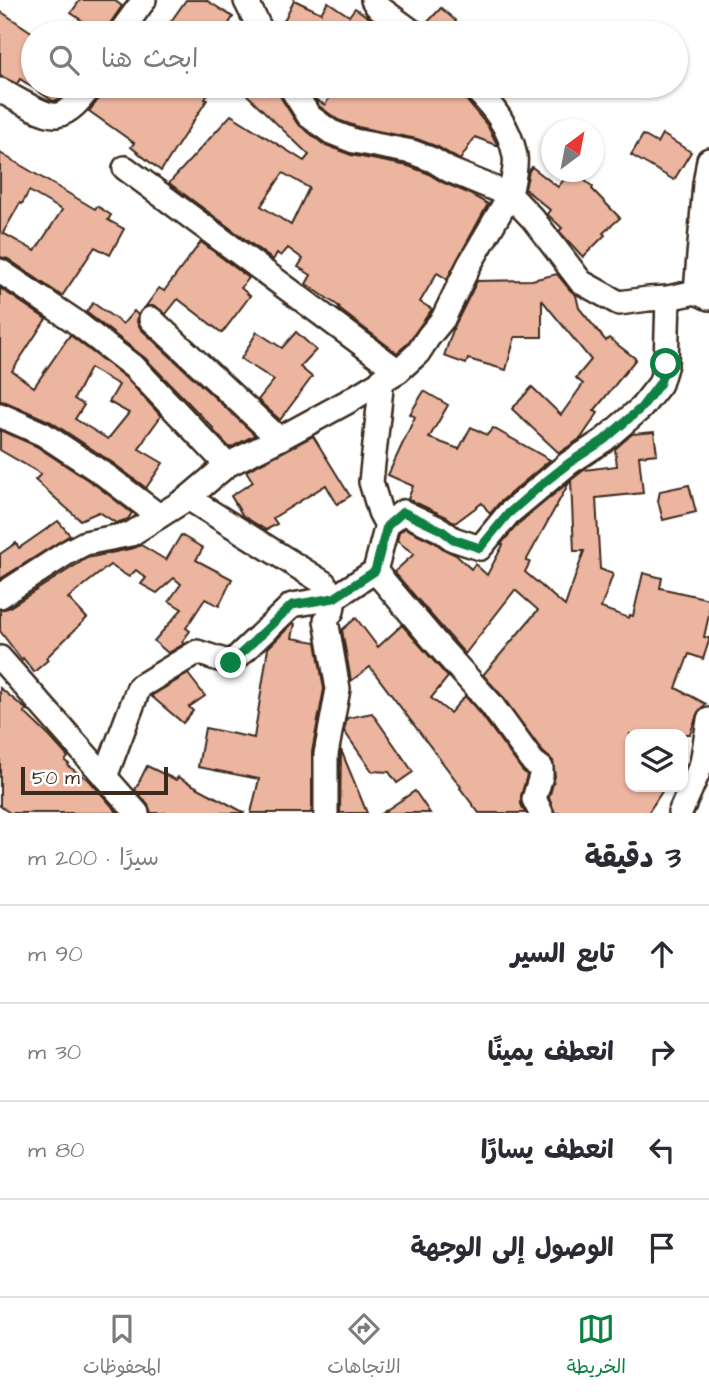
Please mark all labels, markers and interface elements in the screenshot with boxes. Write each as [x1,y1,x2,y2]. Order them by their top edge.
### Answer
search box [21,21,688,98]
icon: search [45,41,83,79]
text: ابحث هنا [101,41,198,77]
north arrow [541,119,604,182]
route start [650,348,681,379]
route end [215,647,246,678]
map controls [625,729,688,792]
button: layers [625,729,688,792]
scale bar [21,764,168,796]
text: 50 m [32,765,80,792]
text: 3 دقيقة [585,837,681,879]
text: سيرًا · 200 m [28,842,159,874]
icon: ahead [643,935,681,973]
text: تابع السير [511,936,614,972]
text: 90 m [28,938,83,970]
icon: right [643,1033,681,1071]
text: انعطف يمينًا [487,1034,614,1070]
text: 30 m [28,1036,81,1068]
icon: left [643,1131,681,1169]
text: انعطف يسارًا [481,1132,614,1168]
text: 80 m [28,1134,85,1166]
icon: arrive [643,1229,681,1267]
text: الوصول إلى الوجهة [410,1230,614,1266]
tab: المحفوظات [83,1310,161,1383]
tab: الاتجاهات [327,1310,401,1383]
tab: الخريطة [567,1310,626,1383]

